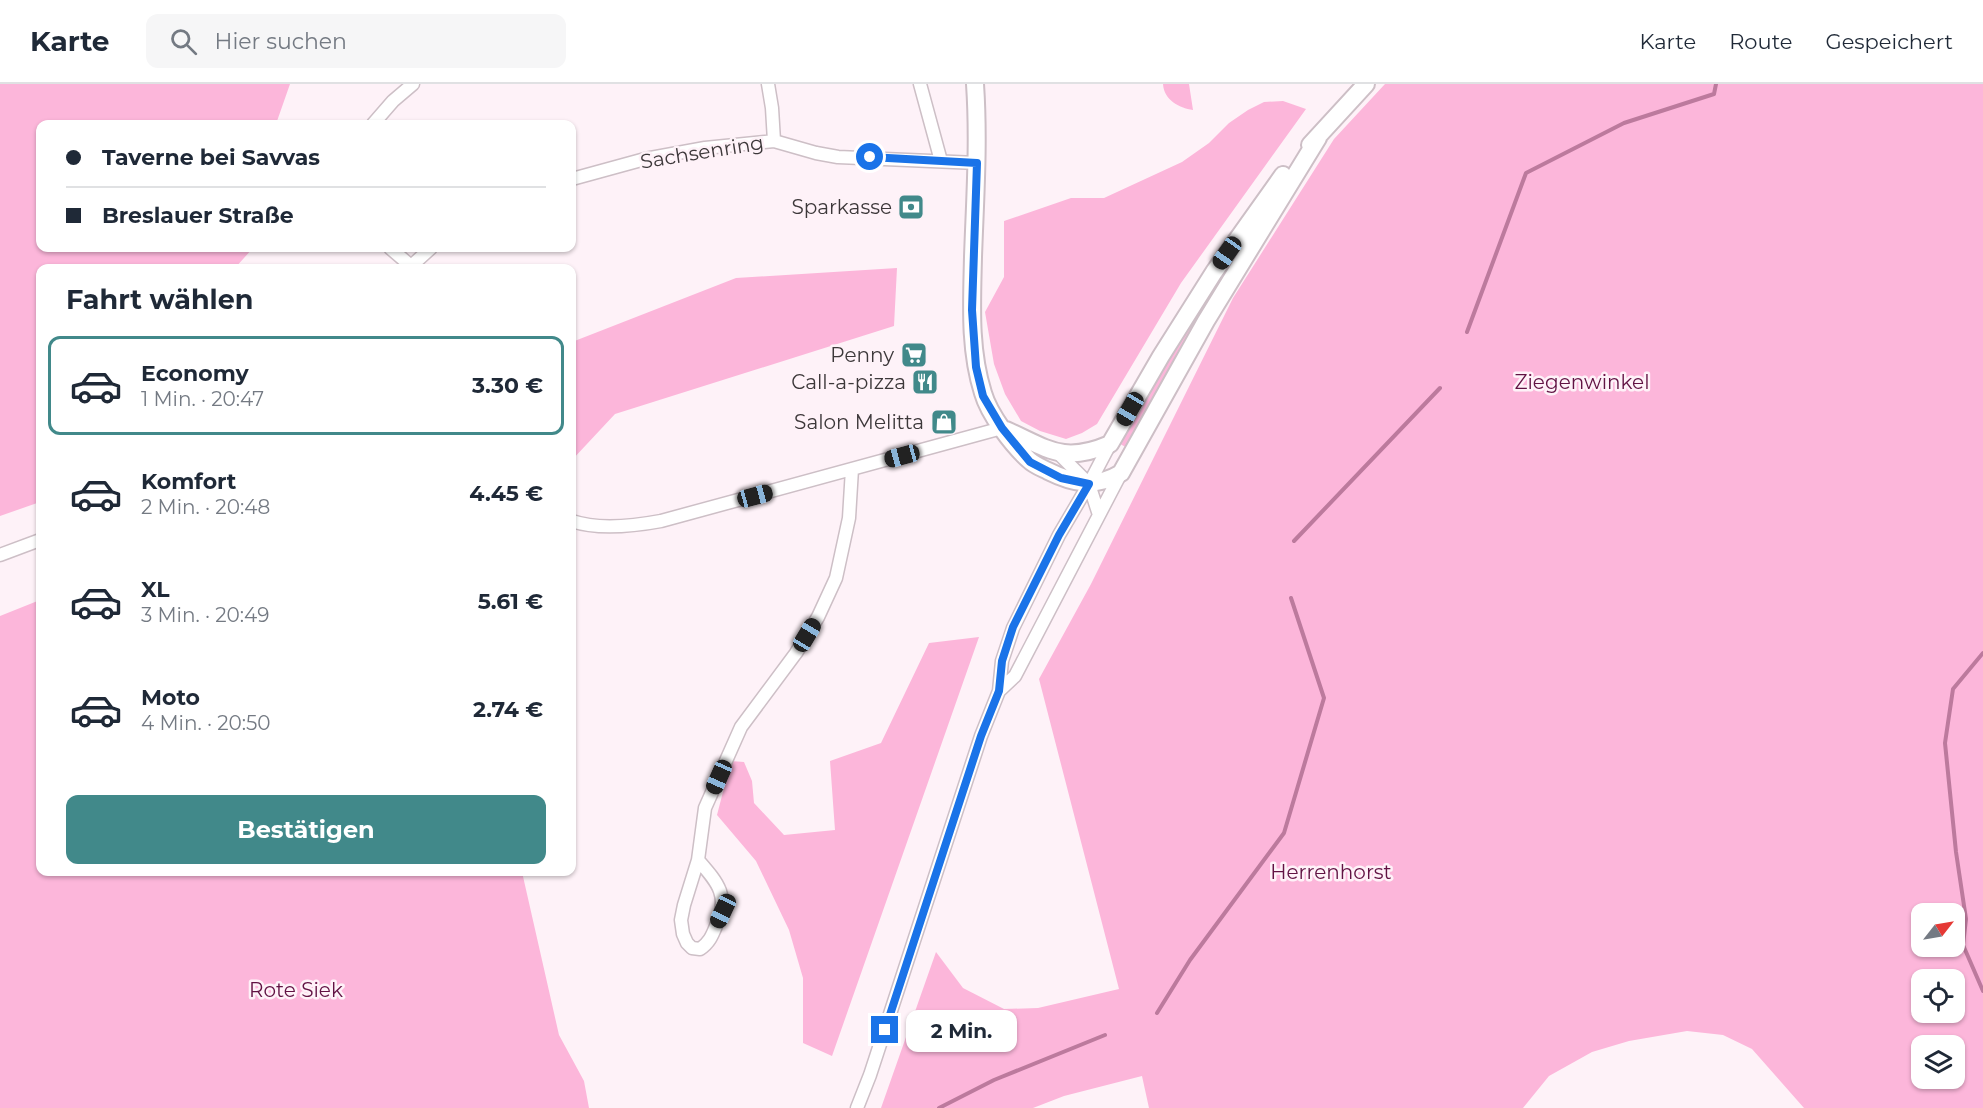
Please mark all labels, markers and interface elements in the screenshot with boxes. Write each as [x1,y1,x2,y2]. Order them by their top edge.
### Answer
search box [146,14,566,68]
text: Karte [30,24,110,58]
icon: search [167,25,200,58]
text: Hier suchen [215,28,347,55]
text: Karte [1640,29,1696,54]
text: Route [1729,29,1792,54]
text: Gespeichert [1825,29,1953,54]
street label: Sachsenring [639,130,765,174]
route start [856,143,883,170]
text: Taverne bei Savvas [102,144,320,171]
bank icon: Sparkasse [896,192,926,222]
place label: Sparkasse [791,195,892,219]
text: Breslauer Straße [102,202,294,229]
car [1209,233,1245,273]
text: Fahrt wählen [66,283,253,316]
supermarket icon: Penny [899,340,929,370]
place label: Penny [830,343,894,367]
icon: car [69,359,123,413]
text: Economy [141,360,249,387]
restaurant icon: Call-a-pizza [910,367,940,397]
place label: Call-a-pizza [791,370,906,394]
park label: Ziegenwinkel [1514,370,1650,394]
text: 3.30 € [472,372,543,399]
text: 1 Min. · 20:47 [141,387,264,411]
car [1113,389,1147,429]
shop icon: Salon Melitta [929,407,959,437]
place label: Salon Melitta [794,410,924,434]
car [882,443,922,469]
icon: car [69,467,123,521]
text: Komfort [141,468,236,495]
text: 4.45 € [469,480,543,507]
car [735,483,775,509]
text: 2 Min. · 20:48 [141,495,270,519]
icon: car [69,575,123,629]
text: XL [141,576,170,603]
text: 5.61 € [478,588,543,615]
text: 3 Min. · 20:49 [141,603,269,627]
car [790,615,824,655]
icon: car [69,683,123,737]
text: Moto [141,684,200,711]
text: 2.74 € [473,696,543,723]
text: 4 Min. · 20:50 [141,711,271,735]
car [703,757,735,797]
button: Bestätigen [66,795,546,864]
park label: Herrenhorst [1270,860,1392,884]
car [707,891,739,931]
north arrow [1911,903,1965,957]
map controls [1911,903,1965,1089]
button: locate [1911,969,1965,1023]
park label: Rote Siek [249,978,343,1002]
callout: 2 Min. [906,1009,1017,1051]
route end [871,1016,898,1043]
text: 2 Min. [931,1019,992,1043]
button: layers [1911,1035,1965,1089]

